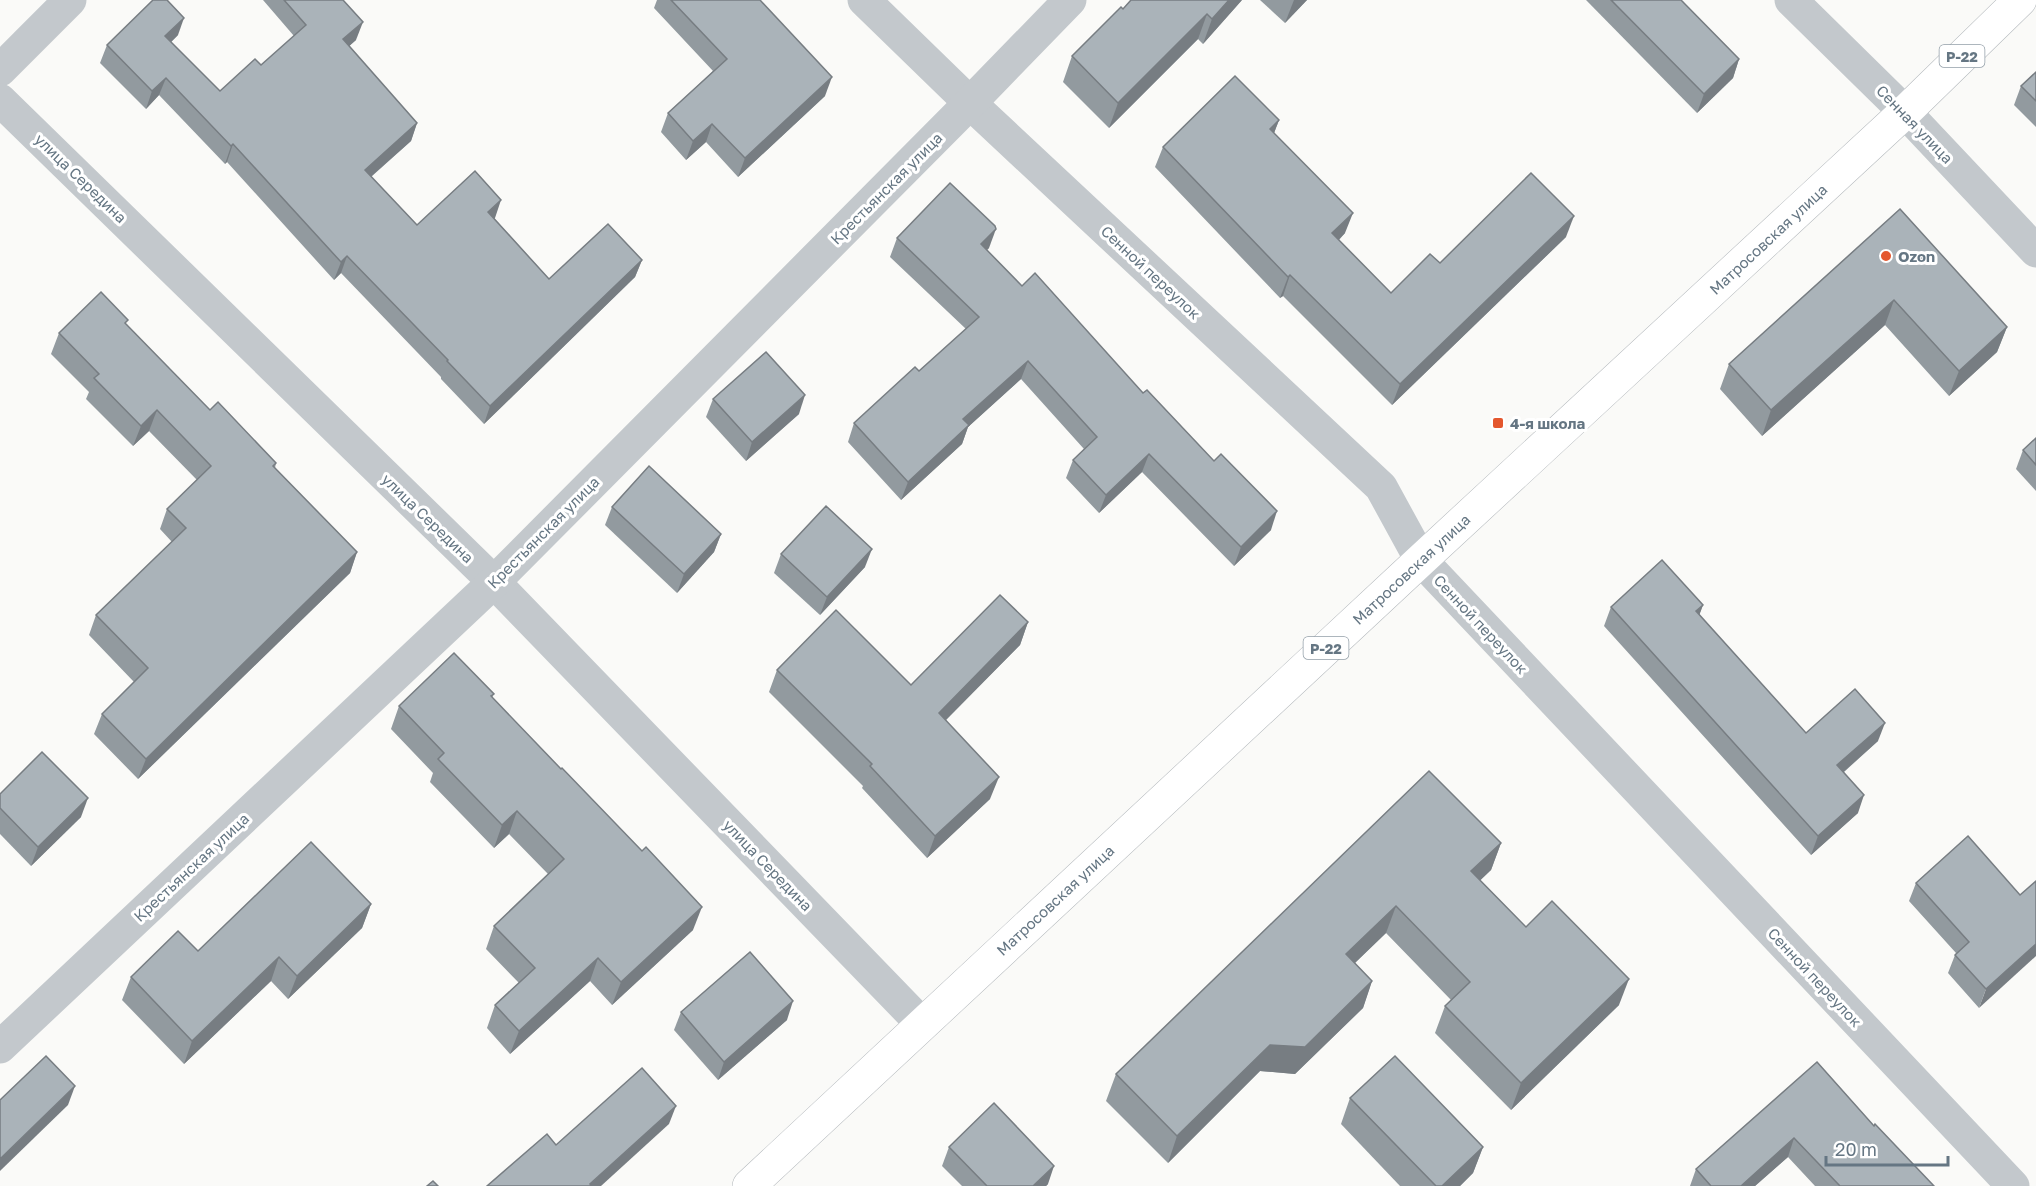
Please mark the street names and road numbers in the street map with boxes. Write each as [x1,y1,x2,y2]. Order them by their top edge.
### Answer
road number: Р-22 [1940,45,1984,67]
street label: Сенная улица [1873,81,1957,167]
street label: Крестьянская улица [826,128,946,248]
street label: улица Середина [32,130,130,226]
street label: Матросовская улица [1706,180,1830,298]
street label: Сенной переулок [1098,221,1205,323]
street label: улица Середина [379,470,477,566]
street label: Крестьянская улица [483,472,603,592]
street label: Матросовская улица [1349,510,1473,628]
street label: Сенной переулок [1430,571,1532,678]
road number: Р-22 [1304,637,1348,659]
street label: Крестьянская улица [130,809,252,925]
street label: улица Середина [720,816,816,914]
street label: Матросовская улица [993,841,1117,959]
street label: Сенной переулок [1764,924,1866,1031]

